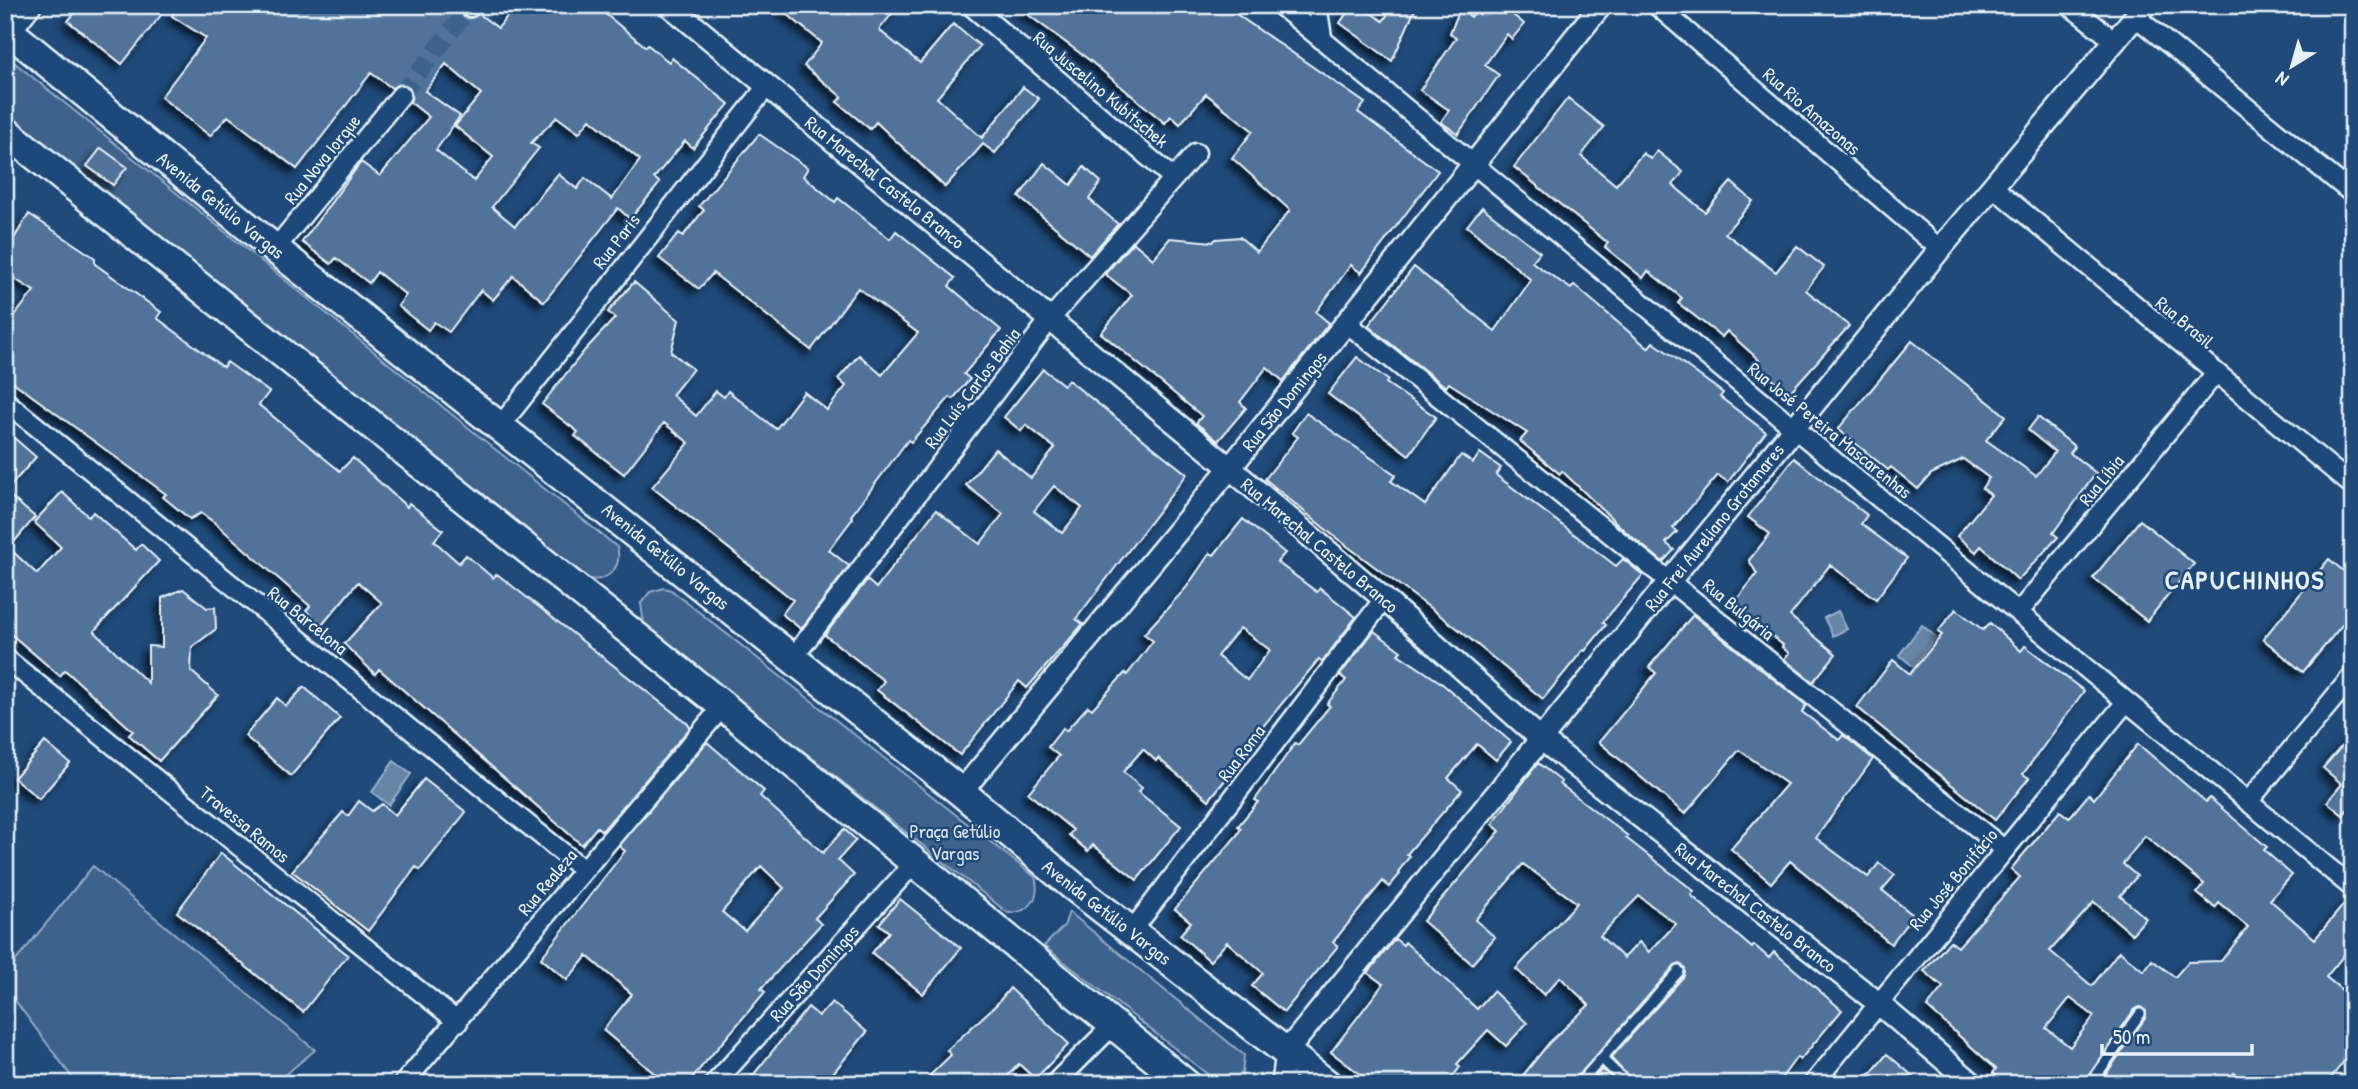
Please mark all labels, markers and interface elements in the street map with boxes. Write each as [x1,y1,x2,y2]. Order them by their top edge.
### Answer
street label: Rua Juscelino Kubitschek [1028,25,1174,153]
north arrow [2256,32,2326,102]
street label: Rua Rio Amazonas [1758,61,1866,161]
text: N [2270,66,2294,93]
street label: Rua Nova Iorque [278,108,367,209]
street label: Rua Marechal Castelo Branco [800,110,970,255]
street label: Avenida Getúlio Vargas [152,145,290,265]
street label: Rua Paris [586,208,646,274]
street label: Rua Brasil [2150,290,2221,355]
street label: Rua Luís Carlos Bahia [918,322,1026,454]
street label: Rua São Domingos [1235,345,1333,457]
street label: Rua José Pereira Mascarenhas [1743,356,1917,504]
street label: Rua Frei Aureliano Grotamares [1638,438,1790,616]
street label: Rua Líbia [2072,449,2130,511]
street label: Rua Marechal Castelo Branco [1236,471,1405,619]
street label: Avenida Getúlio Vargas [597,496,735,616]
district label: CAPUCHINHOS [2165,562,2325,597]
street label: Rua Bulgária [1698,572,1781,646]
street label: Rua Barcelona [262,580,354,661]
street label: Rua Roma [1211,719,1271,787]
street label: Travessa Ramos [194,780,296,868]
park label: Praça Getúlio Vargas [910,818,1001,866]
street label: Rua José Bonifácio [1903,822,2004,935]
street label: Rua Marechal Castelo Branco [1670,836,1842,978]
street label: Rua Realeza [511,843,583,921]
street label: Avenida Getúlio Vargas [1037,853,1177,971]
street label: Rua São Domingos [763,919,865,1027]
scale bar [2102,1012,2253,1056]
text: 50 m [2113,1022,2150,1051]

